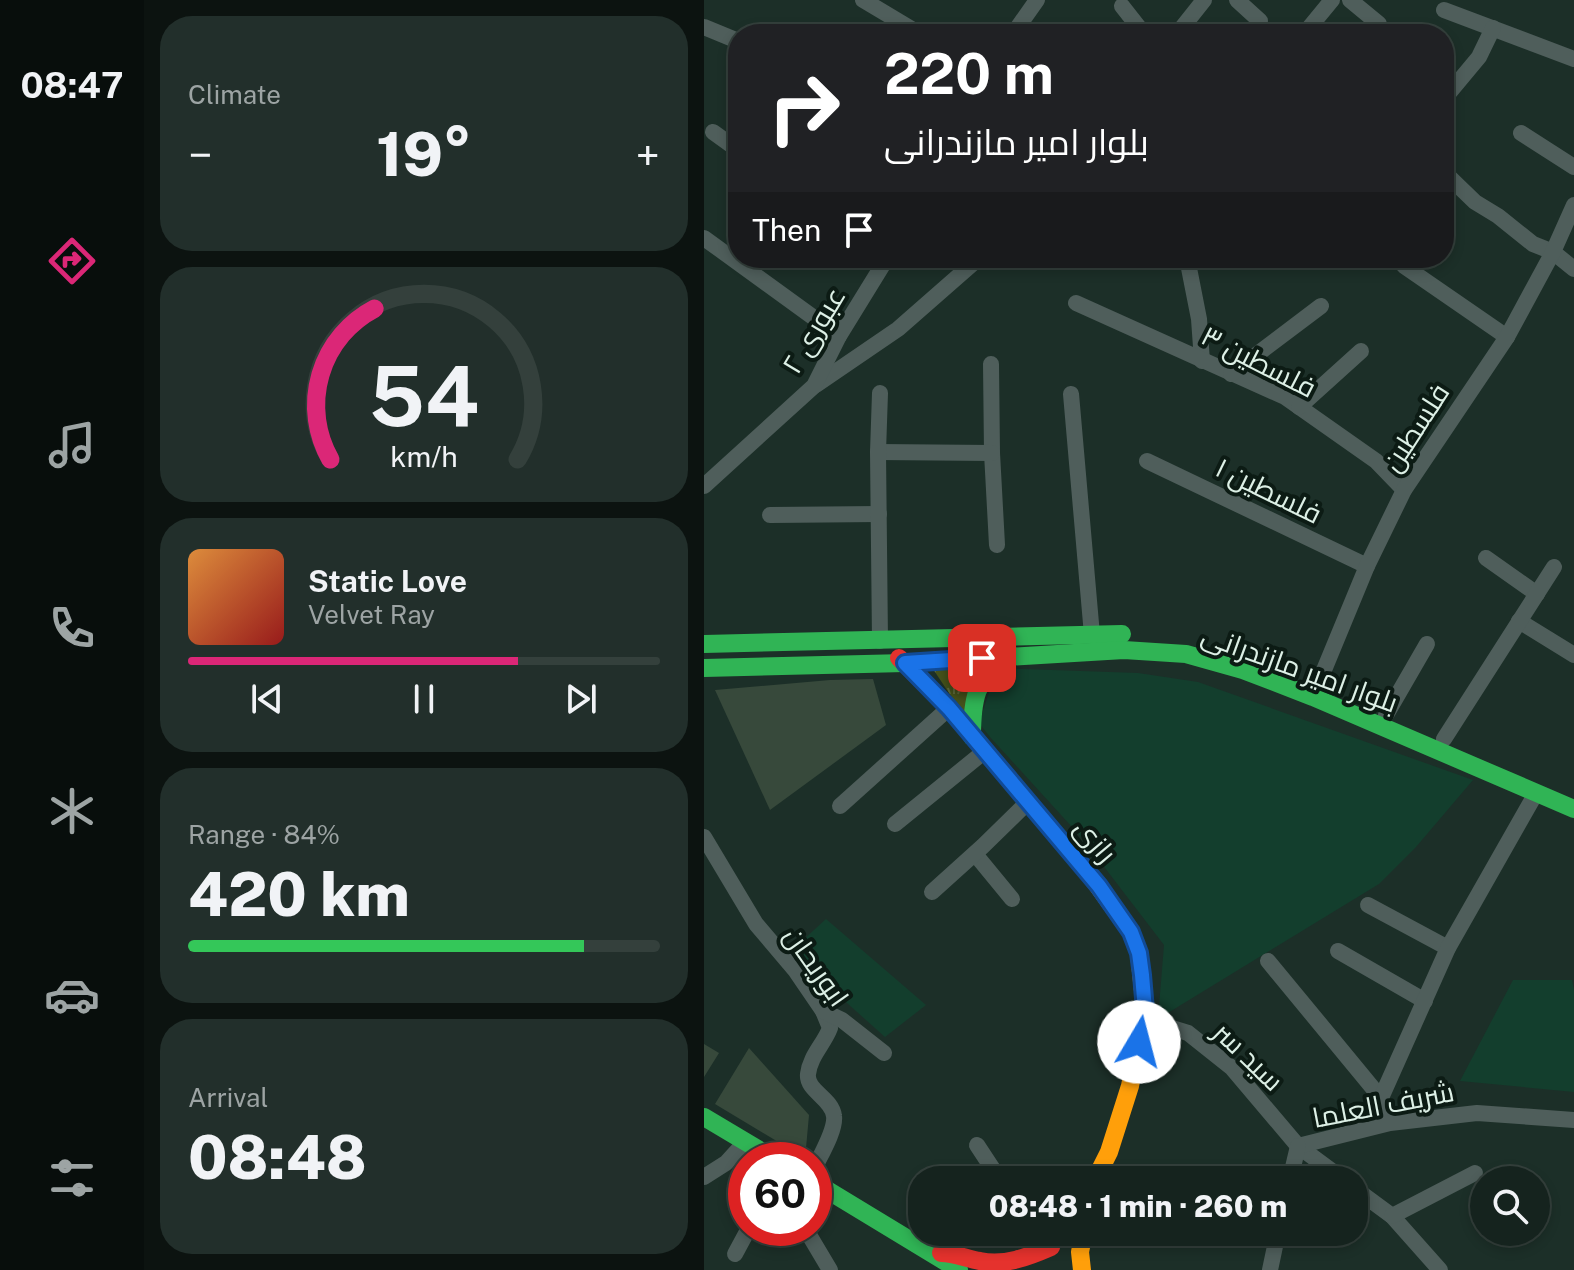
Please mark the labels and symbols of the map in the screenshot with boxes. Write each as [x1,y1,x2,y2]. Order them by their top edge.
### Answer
street label: عبوری ۲ [774,281,852,380]
street label: فلسطین ۳ [1196,318,1322,405]
street label: فلسطین [1374,377,1456,478]
street label: فلسطین ۱ [1210,450,1327,531]
street label: بلوار امیر مازندرانی [1197,617,1402,720]
pin [948,624,1016,692]
street label: رازی [1067,811,1124,869]
street label: ابوریحان [777,920,856,1013]
position arrow [1097,1000,1181,1084]
street label: سید سر [1206,1013,1291,1097]
street label: شریف العلما [1309,1074,1457,1134]
speed limit sign: 60 [728,1142,832,1246]

